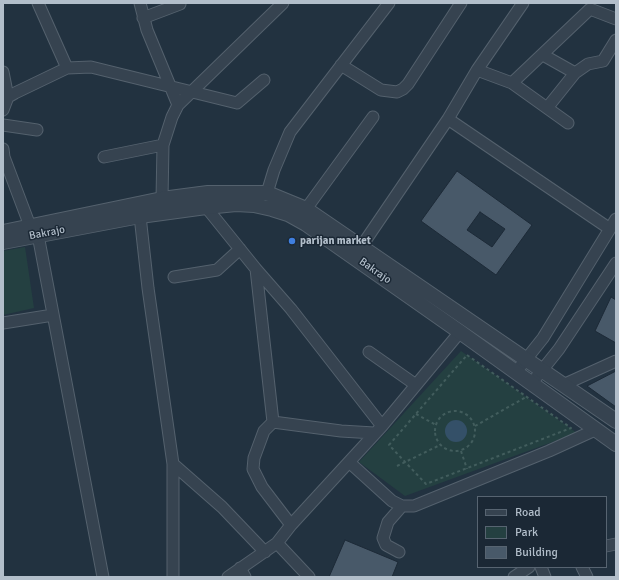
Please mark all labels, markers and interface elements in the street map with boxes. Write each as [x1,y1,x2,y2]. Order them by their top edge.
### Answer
street label: Bakrajo [28,223,66,243]
place label: parijan market [300,234,371,248]
marker: parijan market [287,236,297,246]
street label: Bakrajo [356,255,394,287]
legend [477,496,607,568]
text: Road [515,505,541,520]
text: Park [515,525,538,540]
text: Building [515,545,558,560]

